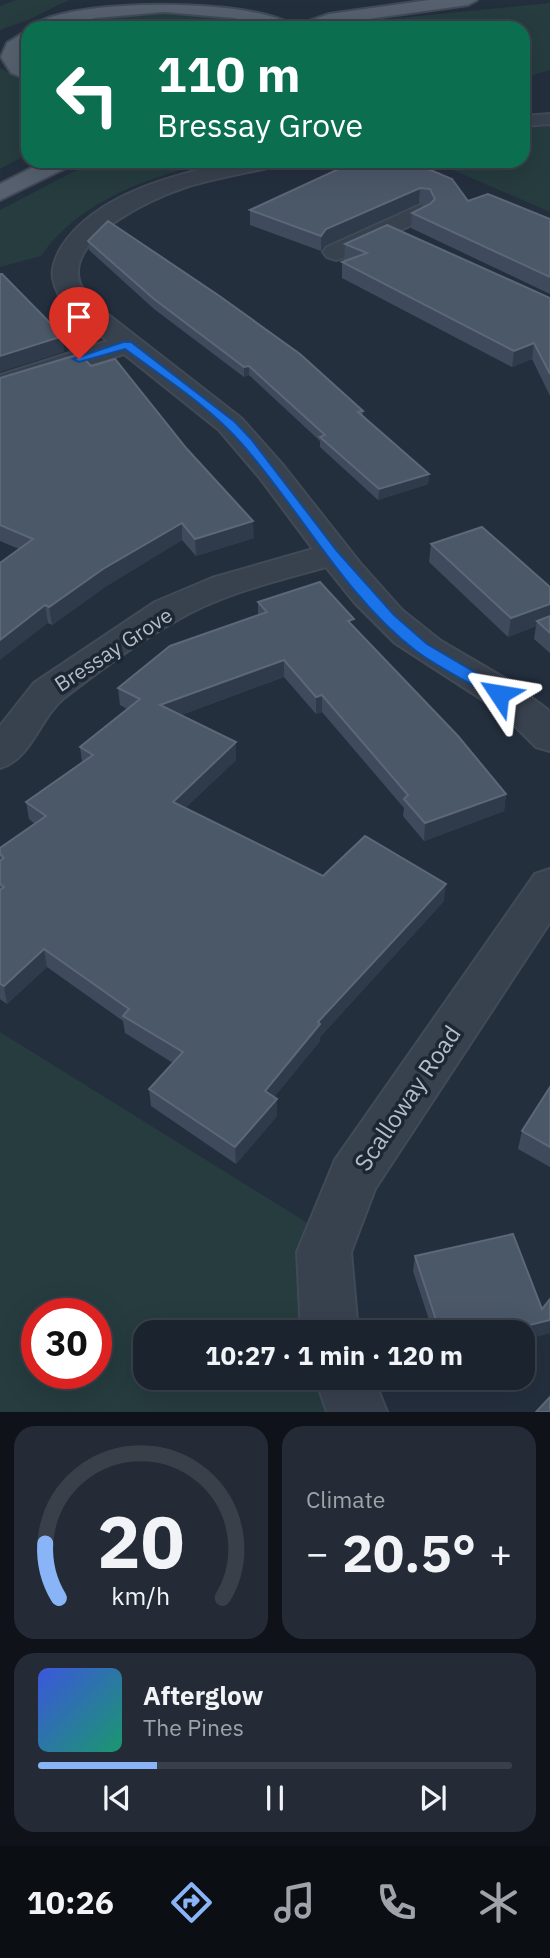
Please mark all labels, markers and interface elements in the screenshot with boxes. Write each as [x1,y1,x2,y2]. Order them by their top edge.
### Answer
text: 110 m [157,42,301,105]
icon: left [42,49,133,140]
text: Bressay Grove [157,104,363,146]
pin [49,287,109,359]
icon: arrive [60,298,98,336]
street label: Bressay Grove [49,600,177,698]
position arrow [462,657,536,731]
street label: Scalloway Road [347,1019,467,1177]
speed limit sign: 30 [21,1298,112,1389]
text: 10:27 · 1 min · 120 m [205,1338,463,1372]
text: Climate [306,1484,385,1514]
text: 20 [97,1494,185,1589]
text: 20.5° [342,1519,476,1586]
text: − [306,1528,329,1577]
text: + [489,1528,512,1577]
text: km/h [112,1579,170,1612]
text: Afterglow [143,1678,263,1712]
text: The Pines [143,1712,244,1742]
icon: previous [98,1779,136,1817]
icon: pause [256,1779,294,1817]
icon: next [414,1779,452,1817]
icon: directions [167,1878,216,1927]
icon: music [270,1878,319,1927]
icon: phone [372,1878,421,1927]
icon: climate [474,1878,523,1927]
text: 10:26 [27,1881,114,1923]

